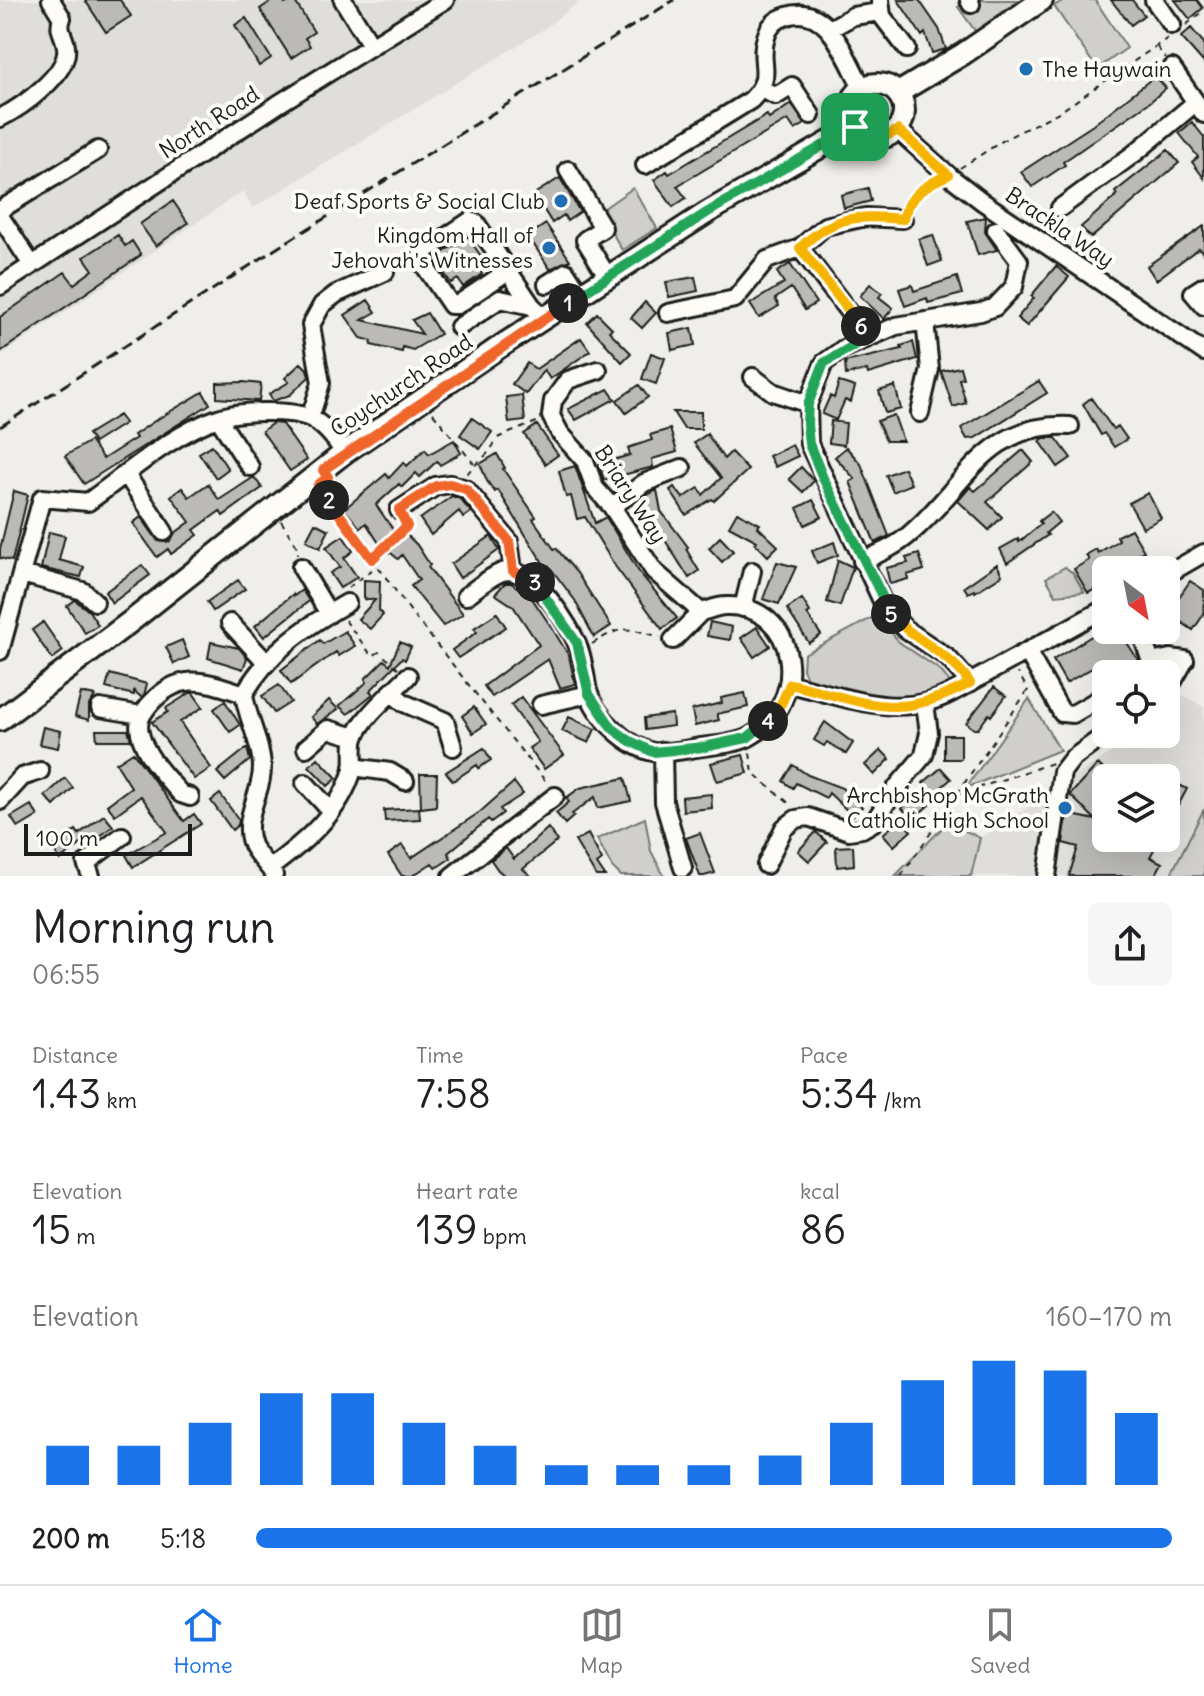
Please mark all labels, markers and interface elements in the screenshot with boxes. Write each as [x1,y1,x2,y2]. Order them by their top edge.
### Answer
place label: The Haywain [1042,55,1172,83]
marker: The Haywain [1017,60,1035,78]
street label: North Road [154,79,264,165]
pin [821,93,889,161]
icon: arrive [833,105,877,149]
street label: Brackla Way [1000,180,1120,274]
place label: Deaf Sports & Social Club [294,187,545,215]
marker: Deaf Sports & Social Club [552,192,570,210]
place label: Kingdom Hall of Jehovah's Witnesses [331,221,534,274]
marker: Kingdom Hall of Jehovah's Witnesses [540,239,558,257]
pin: 1 [548,283,588,323]
text: 1 [564,289,572,317]
pin: 6 [841,306,881,346]
text: 6 [855,312,867,340]
street label: Coychurch Road [325,327,477,443]
street label: Briary Way [589,439,673,549]
pin: 2 [309,480,349,520]
text: 2 [323,486,335,514]
north arrow [1092,556,1180,644]
map controls [1092,556,1180,852]
pin: 3 [515,562,555,602]
text: 3 [529,568,541,596]
pin: 5 [871,594,911,634]
text: 5 [885,600,897,628]
button: locate [1092,660,1180,748]
pin: 4 [748,701,788,741]
text: 4 [762,707,774,735]
button: layers [1092,764,1180,852]
place label: Archbishop McGrath Catholic High School [846,781,1049,834]
marker: Archbishop McGrath Catholic High School [1056,799,1074,817]
scale bar [24,820,192,856]
text: 100 m [36,824,98,852]
text: Morning run [32,900,275,955]
button: share [1088,902,1172,986]
text: 06:55 [32,958,100,991]
text: Distance [32,1041,118,1069]
text: Time [416,1041,464,1069]
text: Pace [800,1041,848,1069]
text: 1.43 [32,1069,101,1119]
text: 7:58 [416,1069,491,1119]
text: 5:34 [800,1069,878,1119]
text: km [101,1086,137,1114]
text: /km [878,1086,922,1114]
text: Elevation [32,1177,122,1205]
text: Heart rate [416,1177,518,1205]
text: kcal [800,1177,840,1205]
text: 15 [32,1205,71,1255]
text: 139 [416,1205,478,1255]
text: 86 [800,1205,846,1255]
text: m [71,1222,95,1250]
text: bpm [478,1222,527,1250]
text: Elevation [32,1300,139,1333]
text: 160–170 m [1046,1300,1172,1333]
text: 200 m [32,1522,109,1555]
text: 5:18 [160,1522,206,1555]
tab: Home [173,1603,233,1679]
tab: Map [580,1603,624,1679]
tab: Saved [970,1603,1031,1679]

